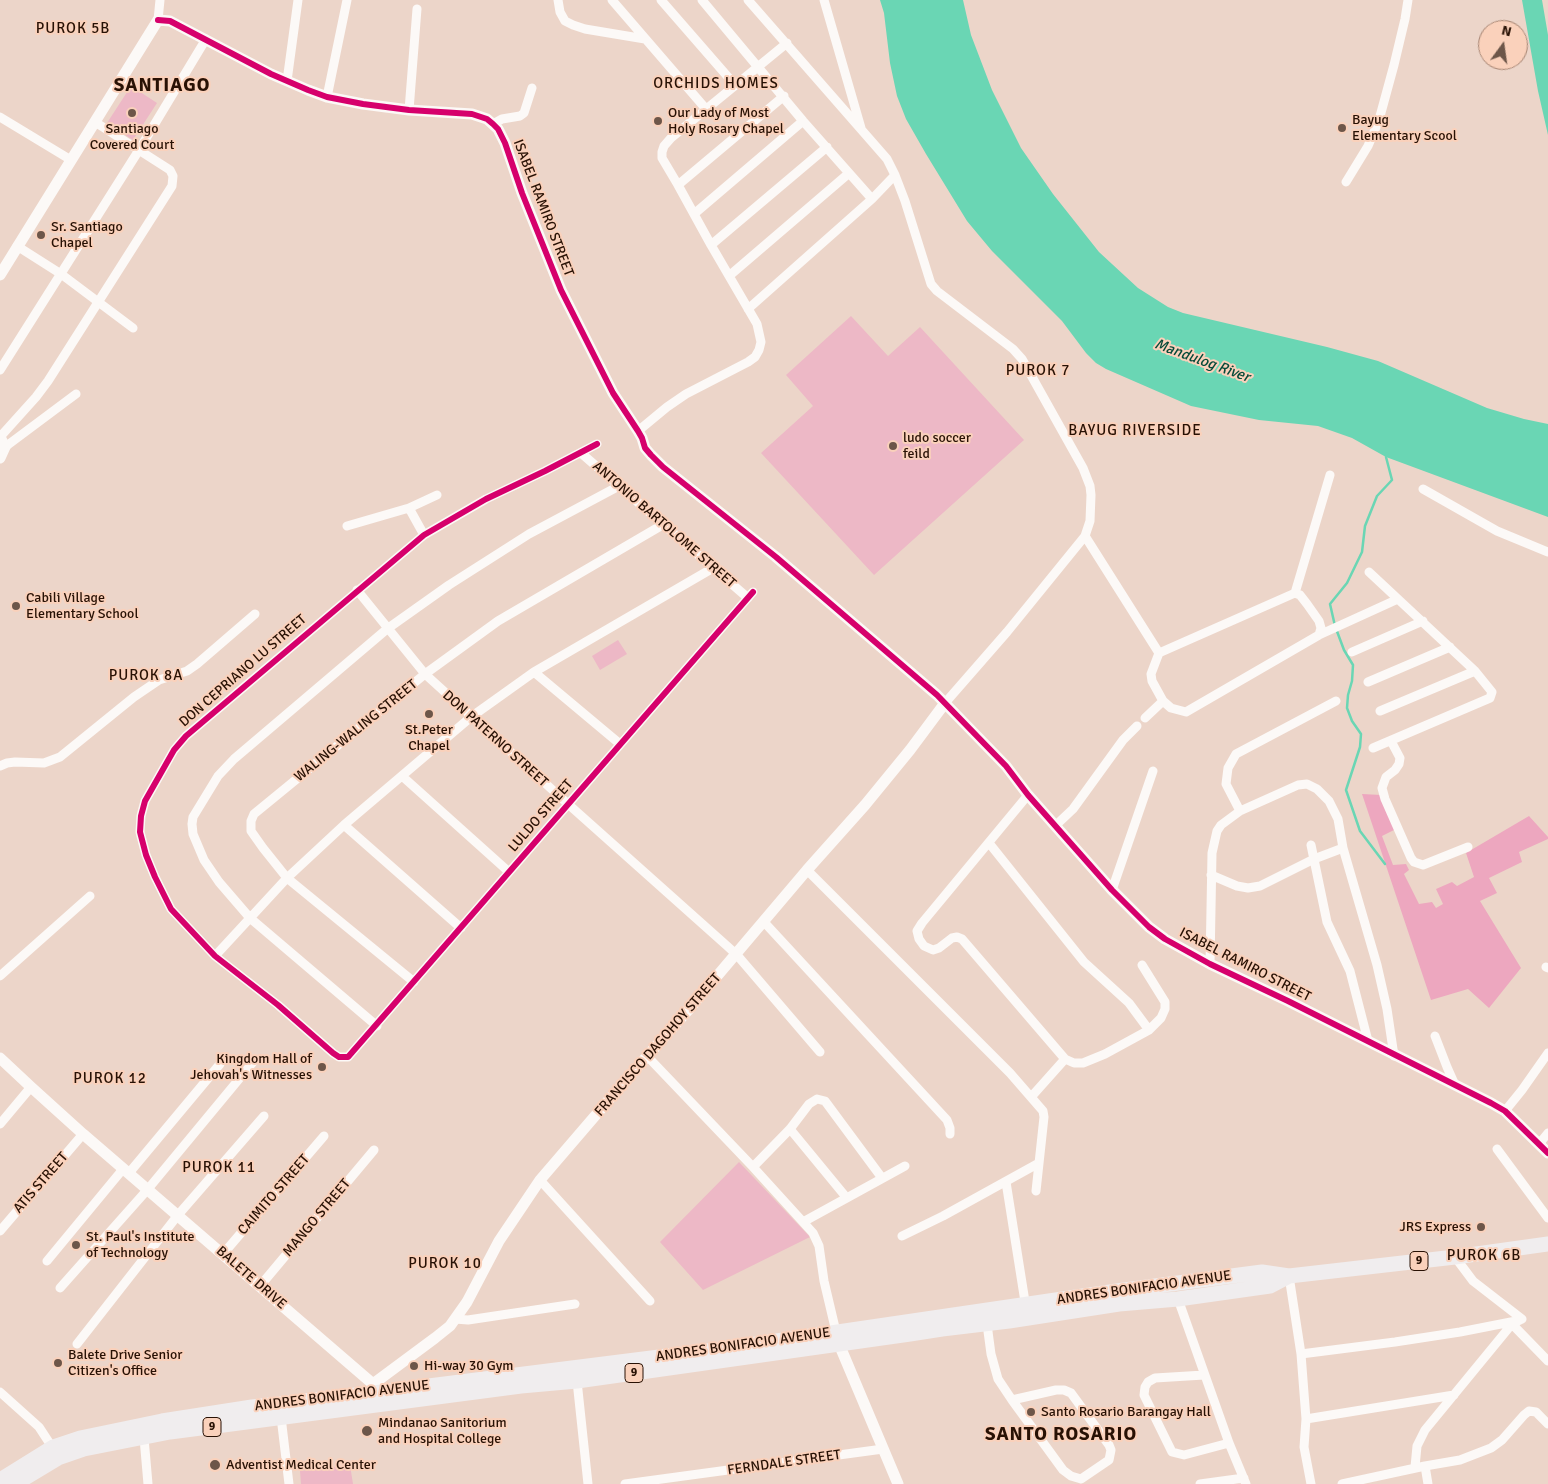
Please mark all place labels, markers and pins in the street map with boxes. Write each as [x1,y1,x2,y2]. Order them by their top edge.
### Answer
place label: Our Lady of Most Holy Rosary Chapel [668,105,784,138]
marker: Santiago Covered Court [126,107,138,119]
place label: Bayug Elementary Scool [1352,112,1457,144]
marker: Our Lady of Most Holy Rosary Chapel [652,115,664,127]
place label: Santiago Covered Court [90,121,174,154]
marker: Bayug Elementary Scool [1336,122,1348,134]
place label: Sr. Santiago Chapel [51,219,123,252]
marker: Sr. Santiago Chapel [35,229,47,241]
place label: ludo soccer feild [903,430,971,462]
marker: ludo soccer feild [887,440,899,452]
place label: Cabili Village Elementary School [26,590,139,622]
marker: Cabili Village Elementary School [10,600,22,612]
marker: St.Peter Chapel [423,708,435,720]
place label: St.Peter Chapel [405,722,453,754]
place label: Kingdom Hall of Jehovah's Witnesses [190,1051,312,1084]
marker: Kingdom Hall of Jehovah's Witnesses [316,1061,328,1073]
place label: JRS Express [1400,1219,1471,1235]
marker: JRS Express [1475,1221,1487,1233]
place label: St. Paul's Institute of Technology [86,1229,195,1262]
marker: St. Paul's Institute of Technology [70,1239,82,1251]
place label: Balete Drive Senior Citizen's Office [68,1347,182,1380]
marker: Balete Drive Senior Citizen's Office [52,1357,64,1369]
place label: Hi-way 30 Gym [424,1358,513,1374]
marker: Hi-way 30 Gym [408,1360,420,1372]
place label: Santo Rosario Barangay Hall [1041,1404,1211,1420]
marker: Santo Rosario Barangay Hall [1025,1406,1037,1418]
place label: Mindanao Sanitorium and Hospital College [378,1415,507,1448]
marker: Mindanao Sanitorium and Hospital College [360,1424,374,1438]
place label: Adventist Medical Center [226,1457,376,1473]
marker: Adventist Medical Center [208,1458,222,1472]

